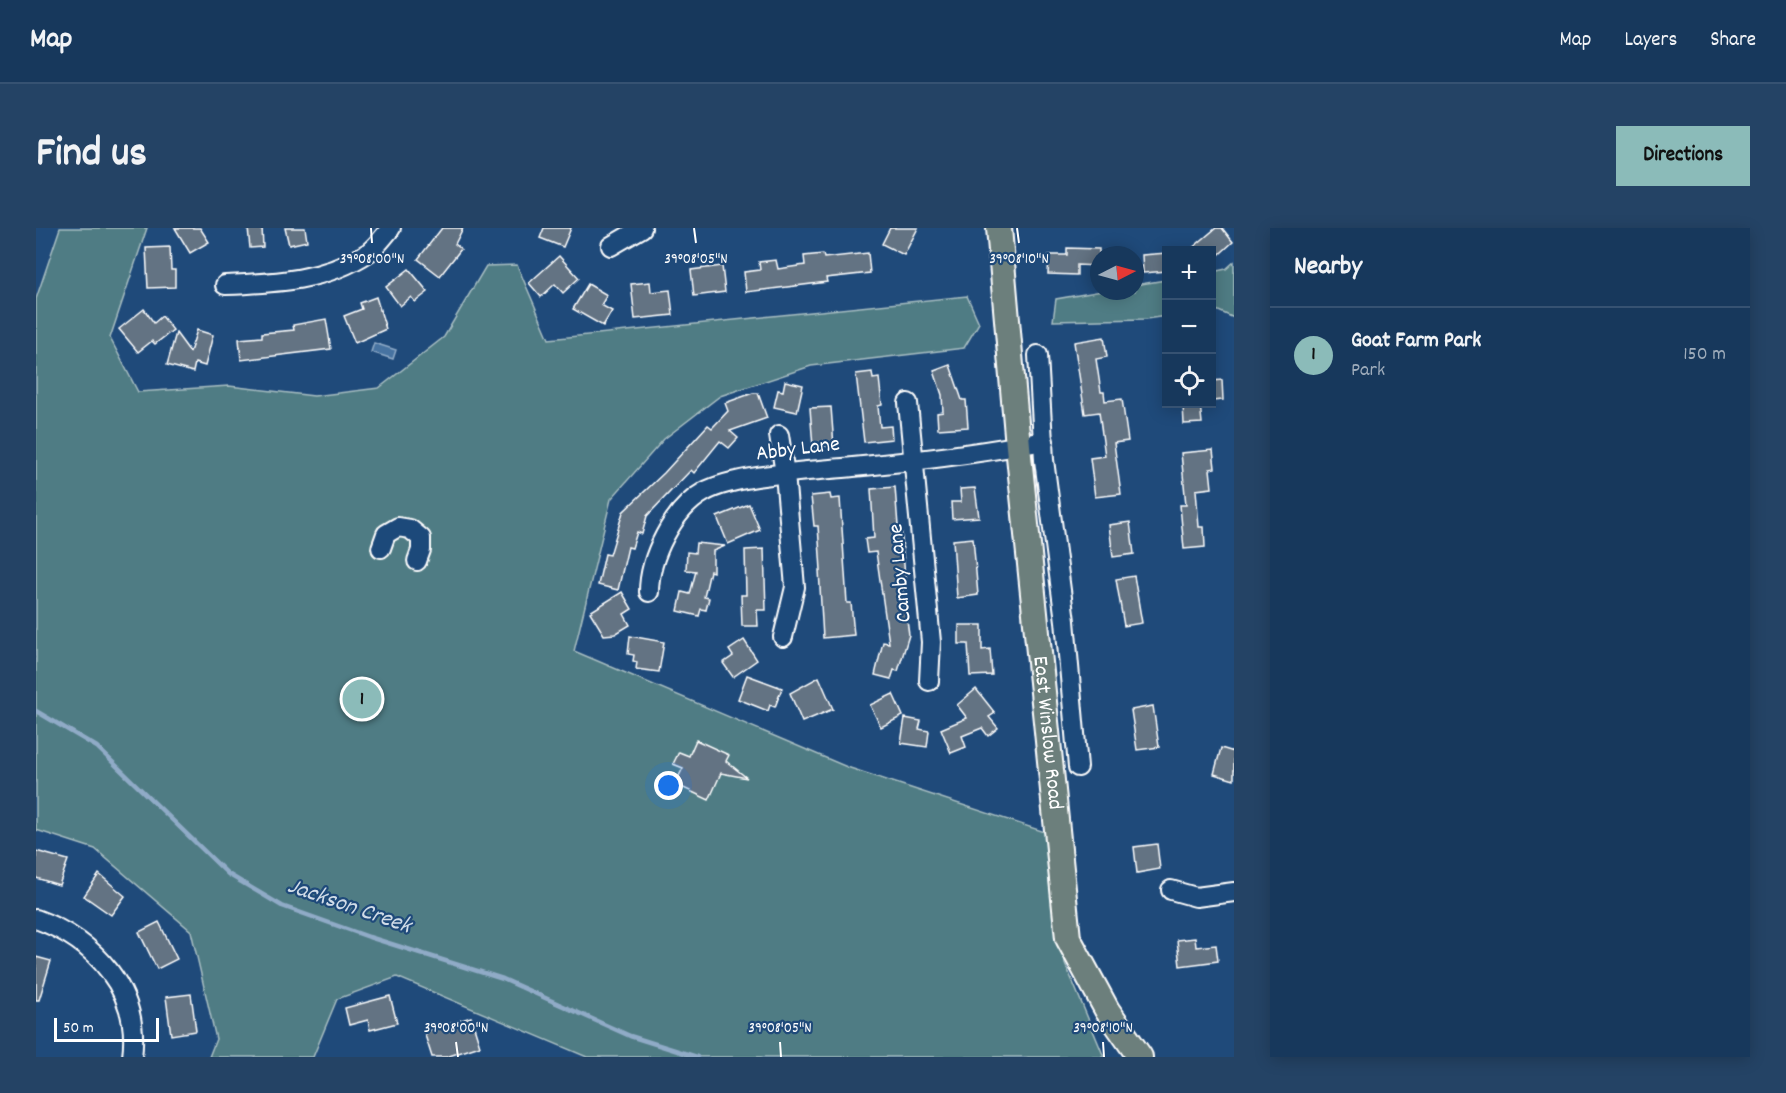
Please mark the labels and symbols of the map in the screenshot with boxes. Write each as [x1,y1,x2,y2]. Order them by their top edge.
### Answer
north arrow [1090,246,1144,300]
text: 39°08'00"N [340,249,404,271]
text: 39°08'05"N [664,249,728,271]
text: 39°08'10"N [989,249,1049,271]
street label: Abby Lane [754,429,842,471]
street label: Camby Lane [881,522,921,624]
street label: East Winslow Road [1024,654,1070,811]
pin: 1 [342,676,382,722]
your location [654,771,683,800]
water label: Jackson Creek [283,870,417,945]
scale bar [54,1015,159,1042]
text: 39°08'00"N [424,1018,488,1040]
text: 39°08'05"N [748,1018,812,1040]
text: 39°08'10"N [1073,1018,1133,1040]

